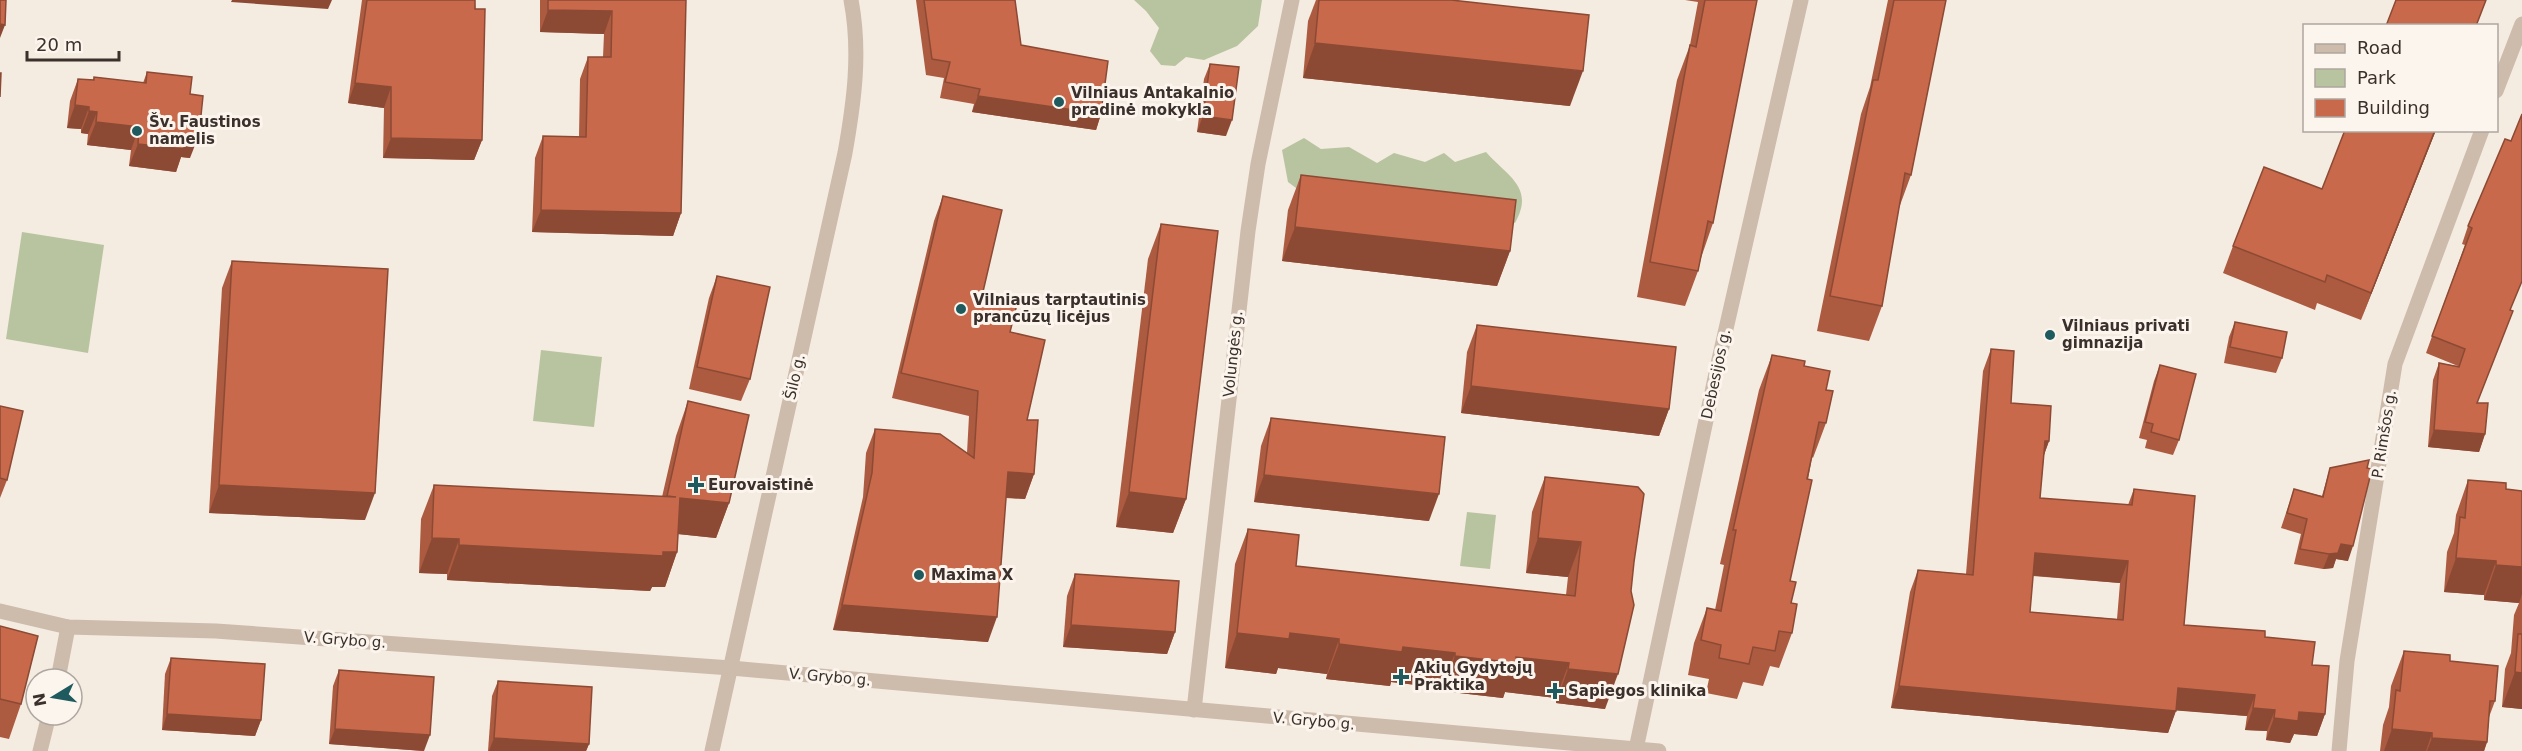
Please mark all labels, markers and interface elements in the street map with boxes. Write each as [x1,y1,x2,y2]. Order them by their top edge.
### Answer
scale bar [27,24,118,62]
legend [2303,24,2498,132]
text: 20 m [36,34,82,55]
text: Road [2357,37,2402,58]
text: Park [2357,67,2396,88]
place label: Vilniaus Antakalnio pradinė mokykla [1071,84,1234,119]
marker: Vilniaus Antakalnio pradinė mokykla [1052,95,1066,109]
text: Building [2357,97,2430,118]
place label: Šv. Faustinos namelis [149,112,261,148]
marker: Šv. Faustinos namelis [130,124,144,138]
place label: Vilniaus tarptautinis prancūzų licėjus [973,291,1146,326]
marker: Vilniaus tarptautinis prancūzų licėjus [954,302,968,316]
street label: Volungės g. [1219,310,1247,398]
place label: Vilniaus privati gimnazija [2062,317,2190,352]
street label: Debesijos g. [1698,327,1734,421]
marker: Vilniaus privati gimnazija [2043,328,2057,342]
street label: Šilo g. [780,352,809,401]
street label: P. Rimšos g. [2368,388,2400,480]
place label: Eurovaistinė [708,476,814,494]
marker: Eurovaistinė [689,478,703,492]
place label: Maxima X [931,566,1014,584]
marker: Maxima X [912,568,926,582]
street label: V. Grybo g. [303,628,387,652]
place label: Akių Gydytojų Praktika [1414,659,1533,694]
street label: V. Grybo g. [788,664,872,690]
north arrow [24,667,84,727]
marker: Akių Gydytojų Praktika [1392,668,1410,686]
marker: Sapiegos klinika [1546,682,1564,700]
place label: Sapiegos klinika [1568,682,1706,700]
text: N [29,691,50,708]
street label: V. Grybo g. [1272,708,1356,734]

